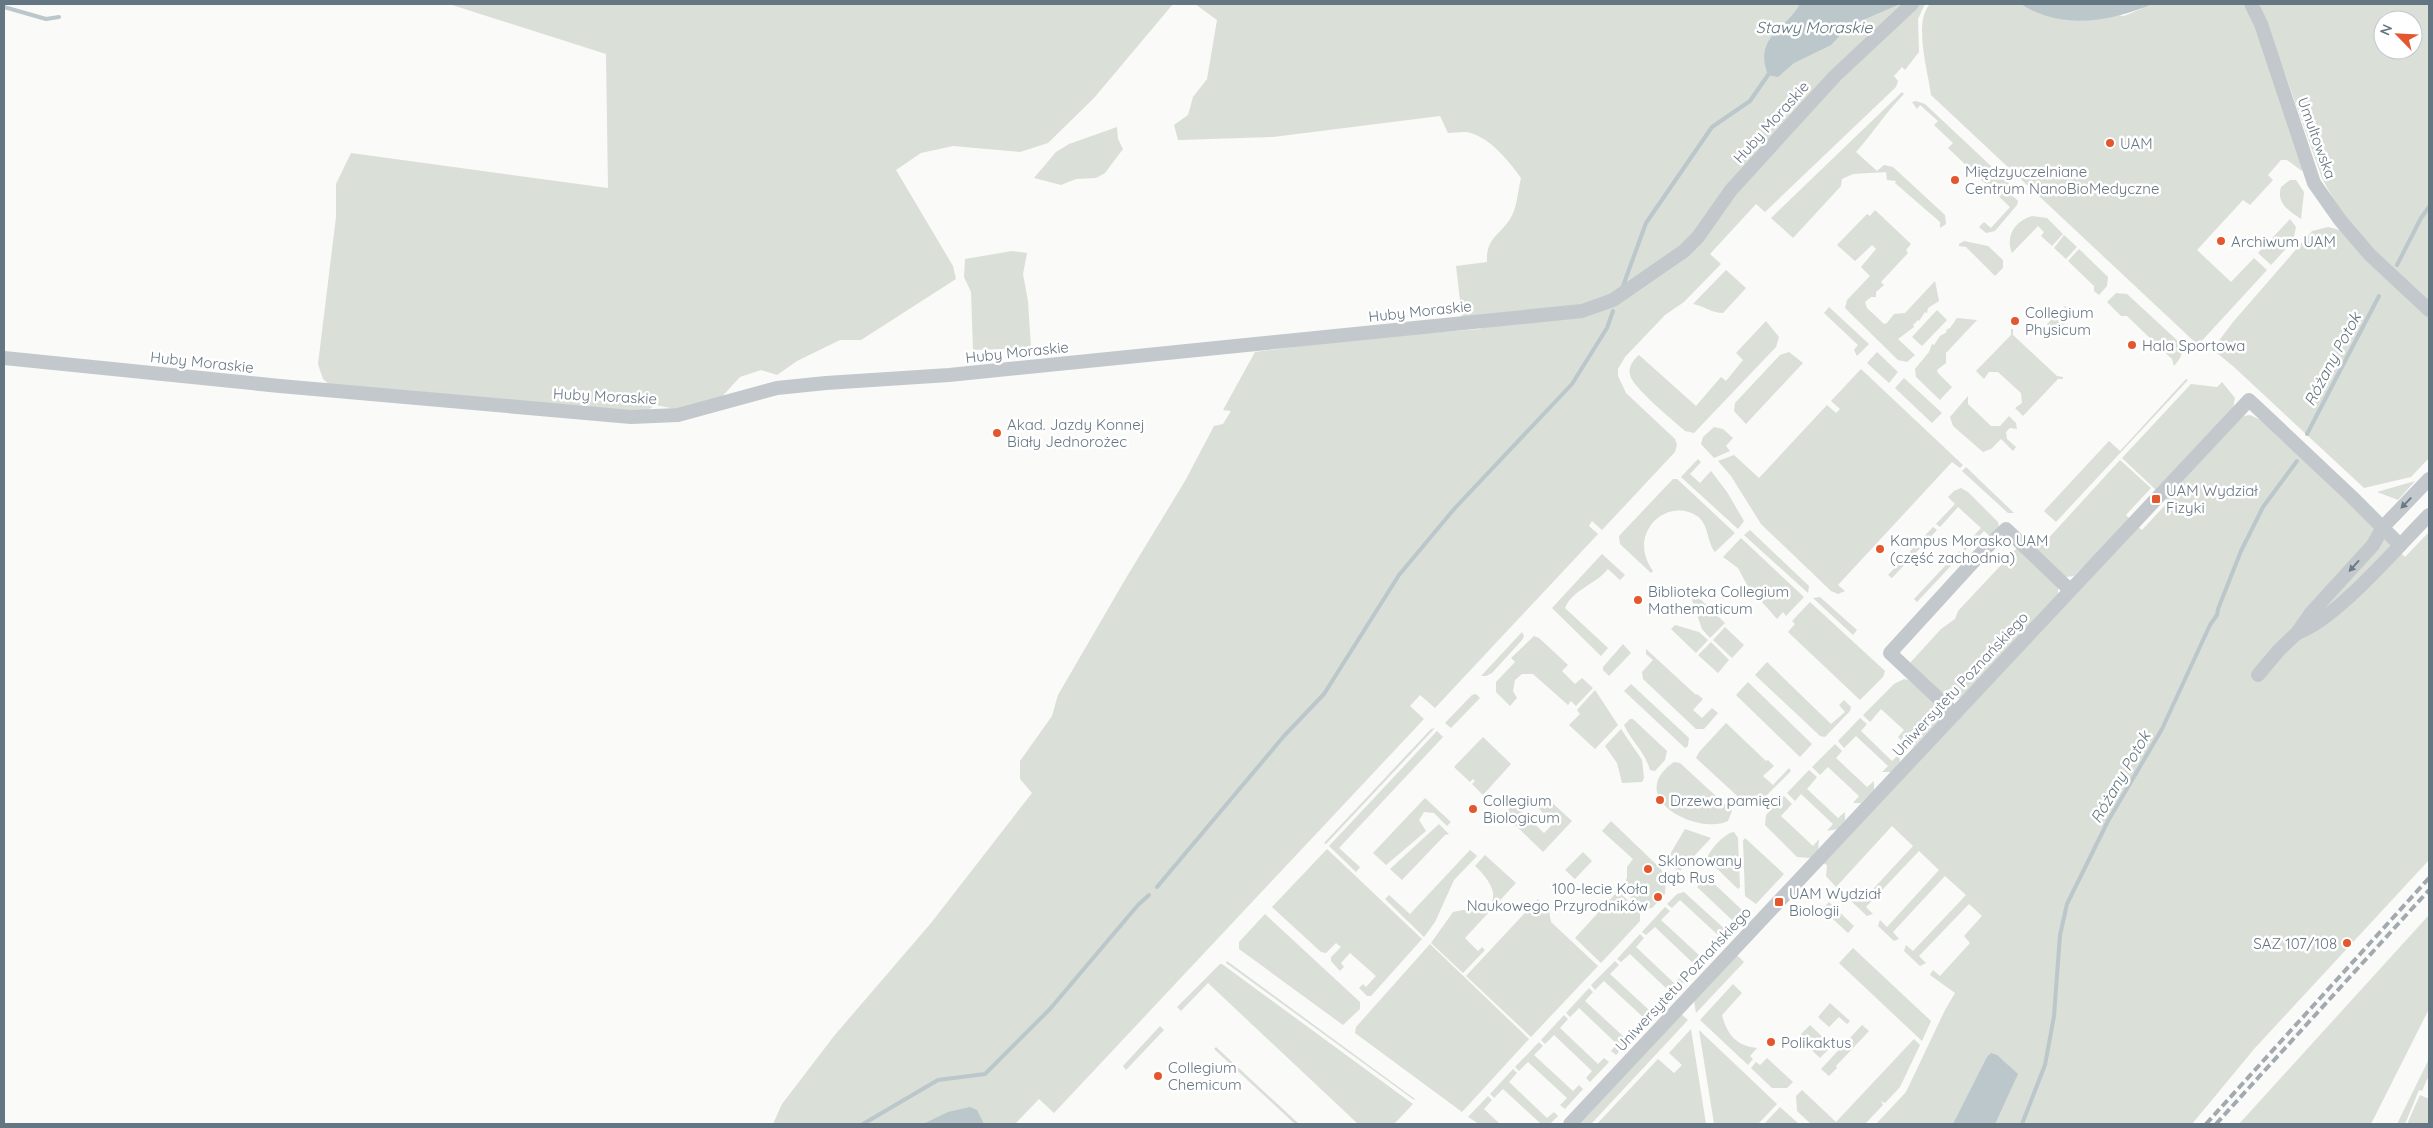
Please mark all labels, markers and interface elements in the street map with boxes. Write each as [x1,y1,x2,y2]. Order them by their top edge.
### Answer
north arrow [2373,10,2423,60]
water label: Stawy Moraskie [1756,17,1873,37]
text: N [2376,21,2396,38]
street label: Huby Moraskie [1729,77,1813,167]
street label: Umultowska [2293,94,2341,182]
place label: UAM [2120,134,2153,153]
marker: UAM [2104,137,2116,149]
place label: Międzyuczelniane Centrum NanoBioMedyczne [1965,162,2159,198]
marker: Międzyuczelniane Centrum NanoBioMedyczne [1949,174,1961,186]
place label: Archiwum UAM [2231,232,2336,251]
marker: Archiwum UAM [2215,235,2227,247]
street label: Huby Moraskie [1367,296,1473,326]
place label: Collegium Physicum [2025,303,2094,339]
water label: Różany Potok [2299,308,2366,409]
marker: Collegium Physicum [2009,315,2021,327]
place label: Hala Sportowa [2142,336,2245,355]
street label: Huby Moraskie [964,337,1070,367]
marker: Hala Sportowa [2126,339,2138,351]
street label: Huby Moraskie [149,347,255,377]
street label: Huby Moraskie [553,384,657,408]
place label: Akad. Jazdy Konnej Biały Jednorożec [1007,415,1145,451]
marker: Akad. Jazdy Konnej Biały Jednorożec [991,427,1003,439]
place label: UAM Wydział Fizyki [2166,481,2258,517]
marker: UAM Wydział Fizyki [2150,493,2162,505]
one-way arrow [2400,497,2412,509]
place label: Kampus Morasko UAM (część zachodnia) [1890,531,2048,567]
marker: Kampus Morasko UAM (część zachodnia) [1874,543,1886,555]
one-way arrow [2348,560,2360,572]
place label: Biblioteka Collegium Mathematicum [1648,582,1789,618]
marker: Biblioteka Collegium Mathematicum [1632,594,1644,606]
street label: Uniwersytetu Poznańskiego [1888,608,2032,760]
water label: Różany Potok [2086,726,2155,827]
place label: Collegium Biologicum [1483,791,1560,827]
place label: Drzewa pamięci [1670,791,1781,810]
marker: Drzewa pamięci [1654,794,1666,806]
marker: Collegium Biologicum [1467,803,1479,815]
place label: Sklonowany dąb Rus [1658,851,1742,887]
marker: Sklonowany dąb Rus [1642,863,1654,875]
place label: 100-lecie Koła Naukowego Przyrodników [1467,879,1648,915]
place label: UAM Wydział Biologii [1789,884,1881,920]
marker: 100-lecie Koła Naukowego Przyrodników [1652,891,1664,903]
marker: UAM Wydział Biologii [1773,896,1785,908]
street label: Uniwersytetu Poznańskiego [1611,903,1755,1055]
place label: SAZ 107/108 [2253,934,2337,953]
marker: SAZ 107/108 [2341,937,2353,949]
place label: Polikaktus [1781,1033,1851,1052]
marker: Polikaktus [1765,1036,1777,1048]
place label: Collegium Chemicum [1168,1058,1242,1094]
marker: Collegium Chemicum [1152,1070,1164,1082]

